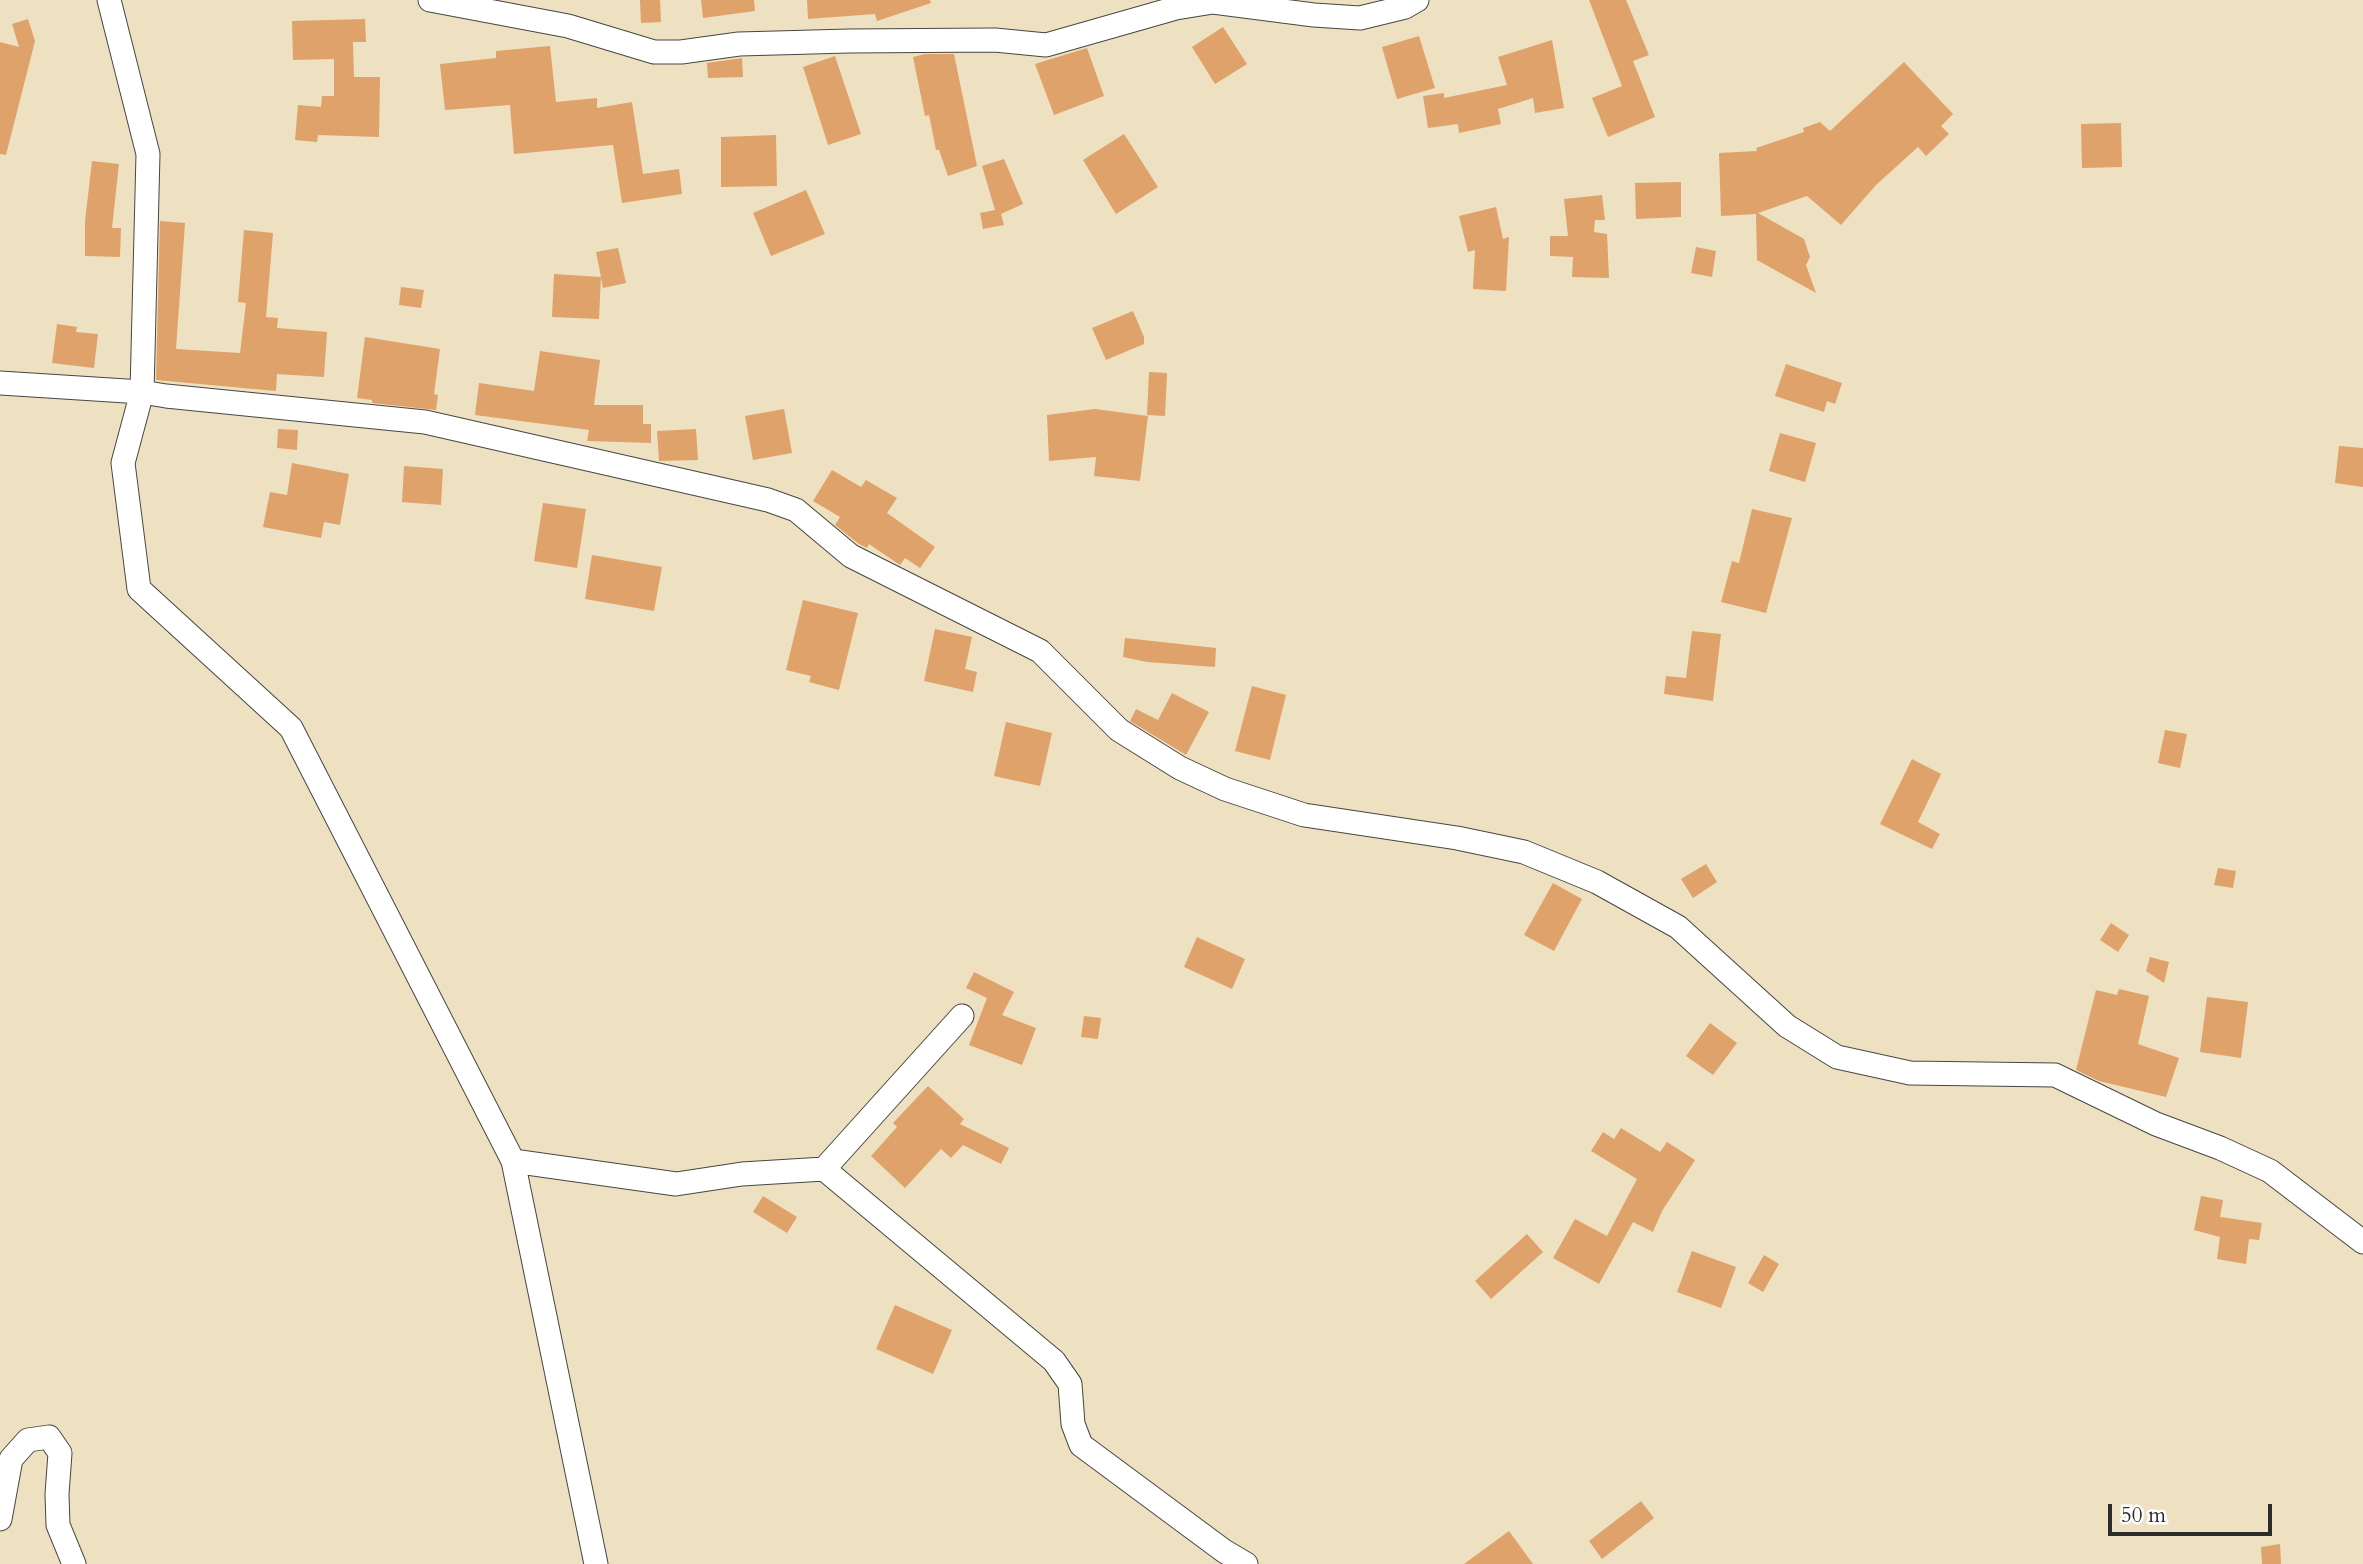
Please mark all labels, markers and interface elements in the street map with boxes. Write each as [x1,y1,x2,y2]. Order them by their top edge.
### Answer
scale bar [2111,1490,2276,1534]
text: 50 m [2121,1501,2166,1530]

